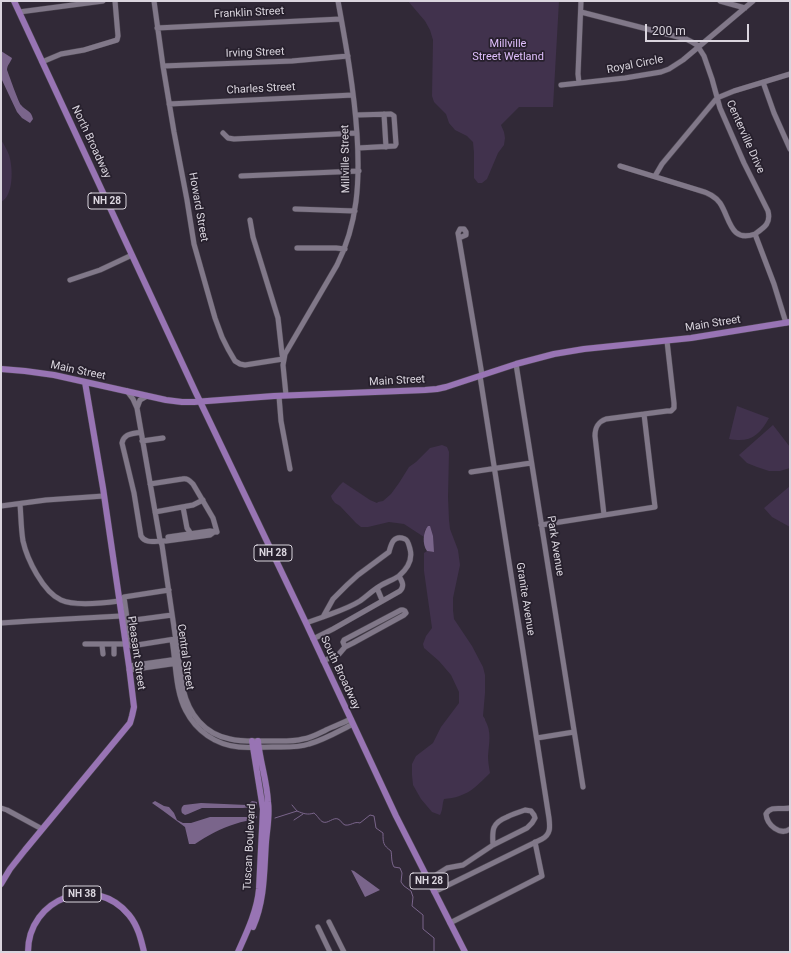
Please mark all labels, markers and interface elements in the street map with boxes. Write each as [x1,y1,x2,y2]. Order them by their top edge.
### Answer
street label: Franklin Street [214,5,284,21]
scale bar [647,16,751,42]
text: 200 m [652,24,686,38]
park label: Millville Street Wetland [472,37,544,63]
street label: Irving Street [225,45,285,61]
street label: Royal Circle [606,53,664,77]
street label: Charles Street [226,81,296,97]
street label: Centerville Drive [723,98,767,176]
street label: North Broadway [68,103,114,181]
street label: Millville Street [339,125,353,193]
street label: Howard Street [185,171,211,243]
road number: NH 28 [88,193,126,209]
street label: Main Street [684,313,742,335]
street label: Main Street [49,359,107,383]
street label: Main Street [369,373,425,389]
street label: Park Avenue [544,515,566,577]
road number: NH 28 [254,545,292,561]
street label: Granite Avenue [513,561,537,637]
street label: Pleasant Street [124,615,148,691]
street label: Central Street [174,623,196,691]
street label: South Broadway [317,634,363,712]
street label: Tuscan Boulevard [241,803,259,891]
road number: NH 28 [410,873,448,889]
road number: NH 38 [63,886,101,902]

